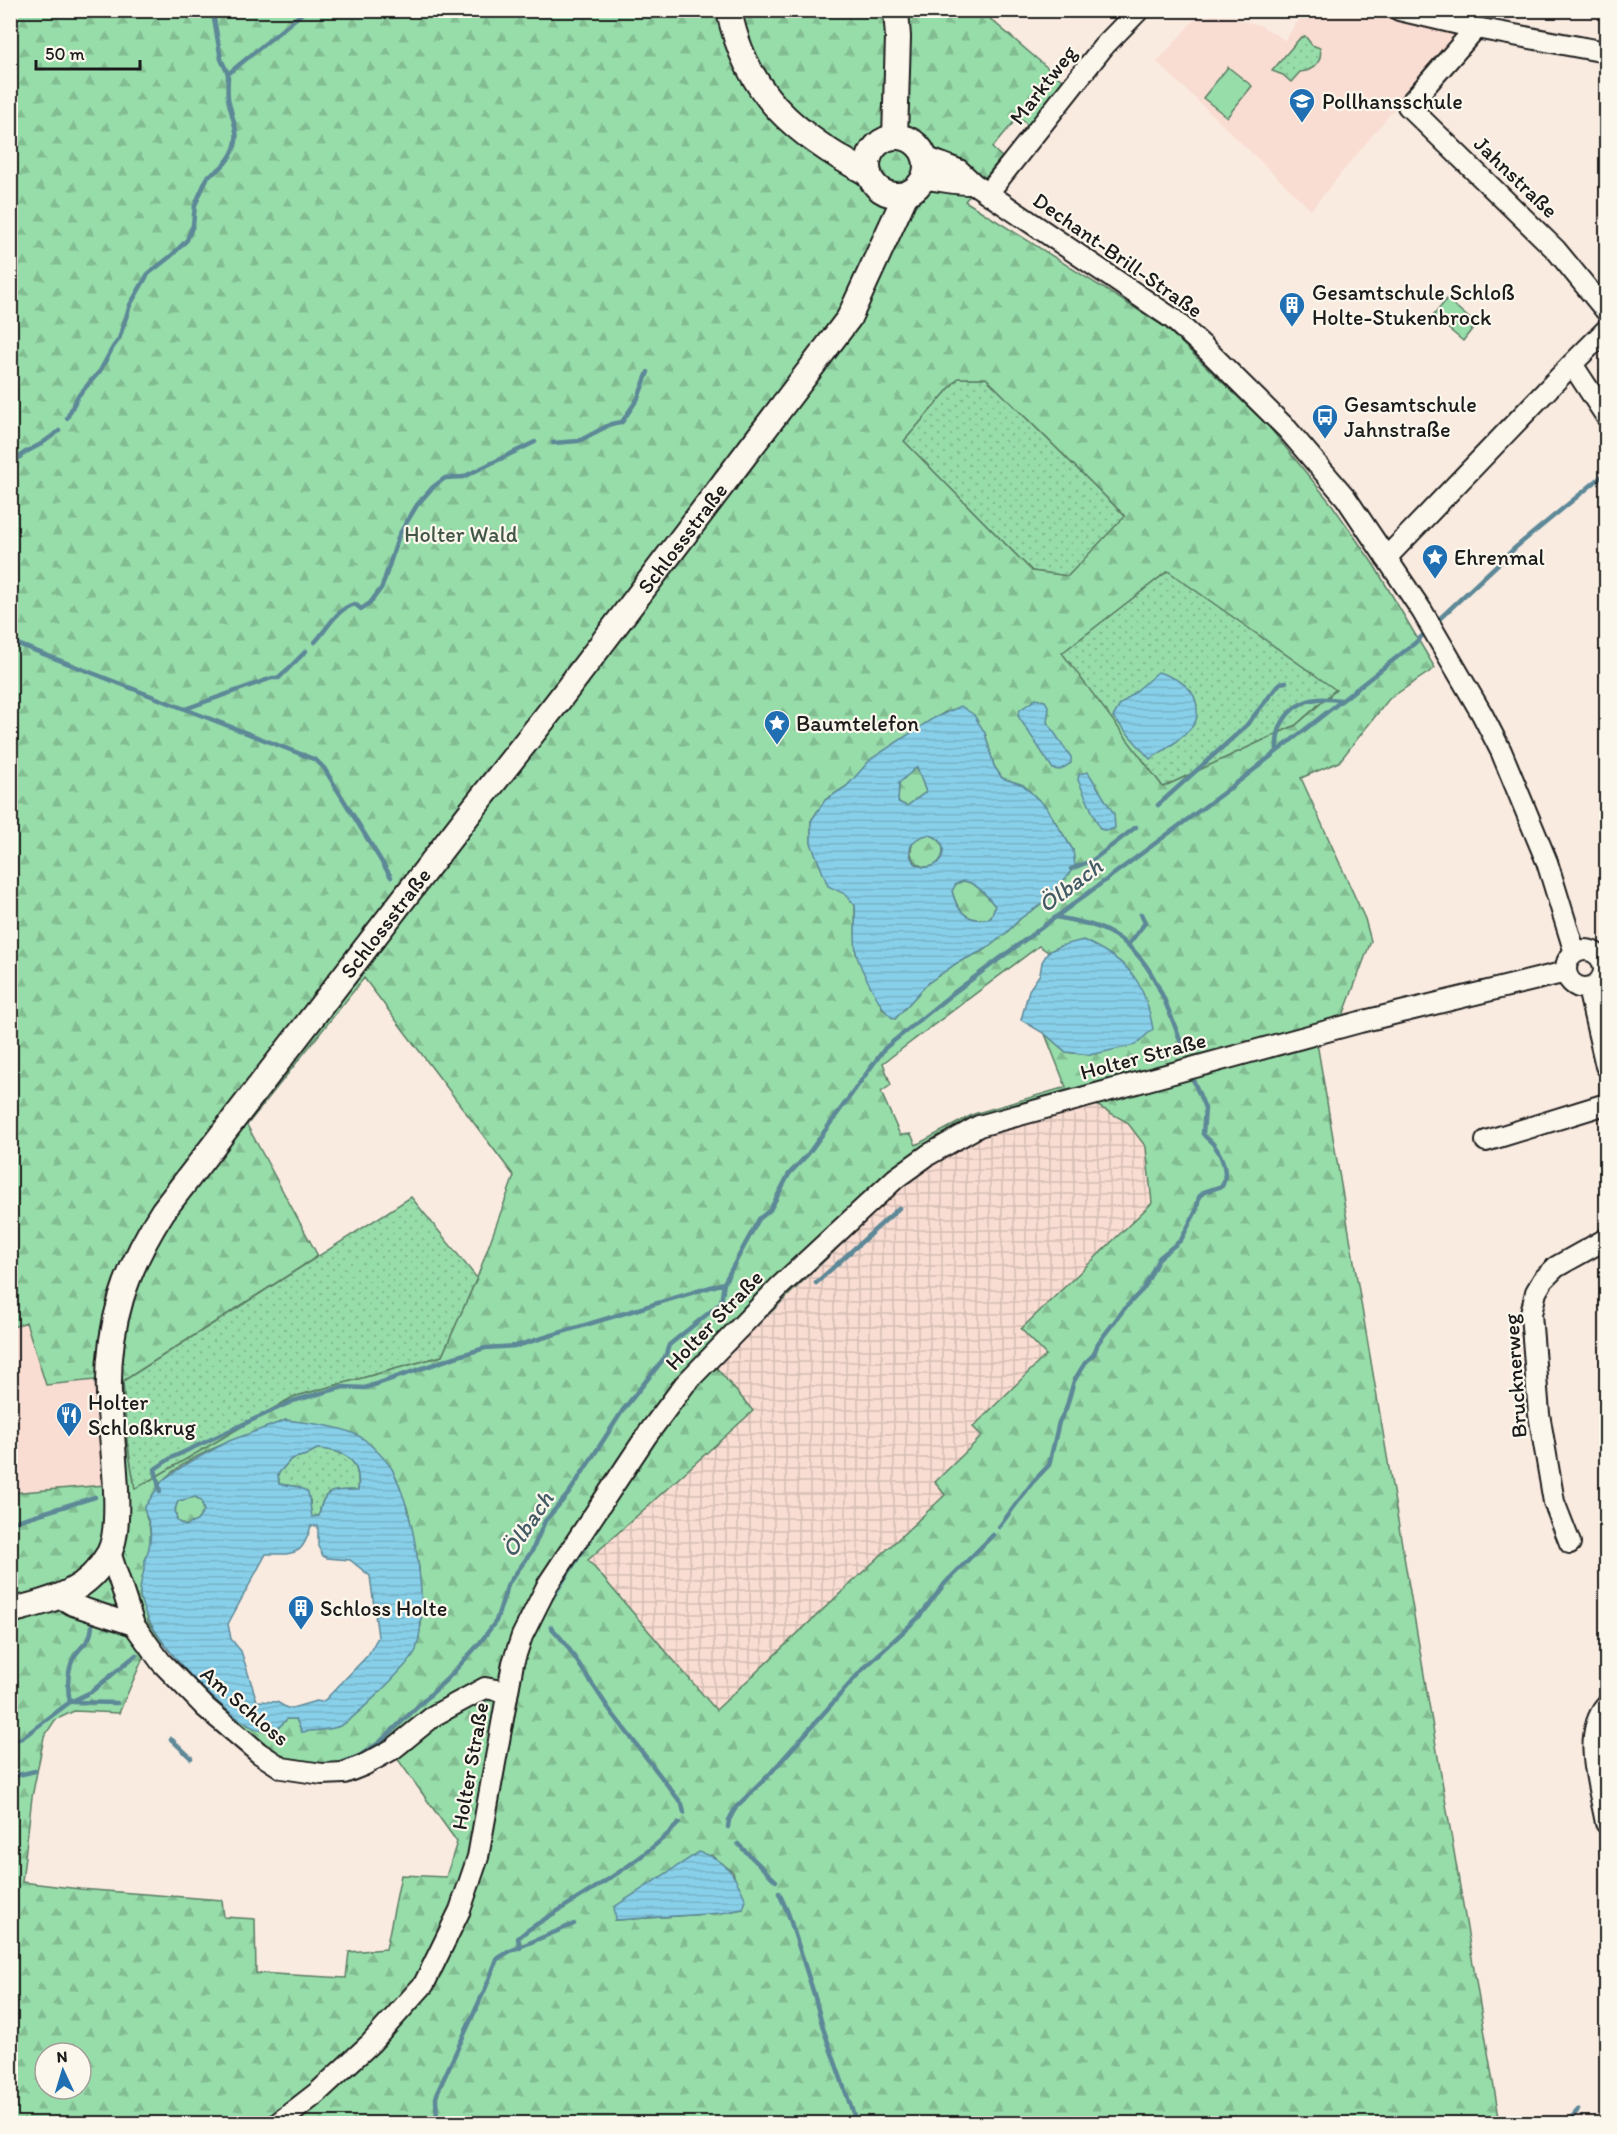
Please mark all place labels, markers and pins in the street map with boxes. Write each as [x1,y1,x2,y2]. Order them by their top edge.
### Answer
school or university icon: Pollhansschule [1287,86,1317,124]
place label: Pollhansschule [1322,88,1463,115]
place label: Gesamtschule Schloß Holte-Stukenbrock [1312,279,1515,331]
building icon: Gesamtschule Schloß Holte-Stukenbrock [1277,290,1307,328]
place label: Gesamtschule Jahnstraße [1344,391,1477,443]
bus stop icon: Gesamtschule Jahnstraße [1310,402,1340,440]
place icon: Ehrenmal [1420,542,1450,580]
place label: Ehrenmal [1454,544,1545,571]
place icon: Baumtelefon [762,708,792,746]
place label: Baumtelefon [796,710,919,737]
place label: Holter Schloßkrug [88,1389,197,1441]
restaurant icon: Holter Schloßkrug [54,1400,84,1438]
building icon: Schloss Holte [286,1593,316,1631]
place label: Schloss Holte [320,1595,447,1622]

